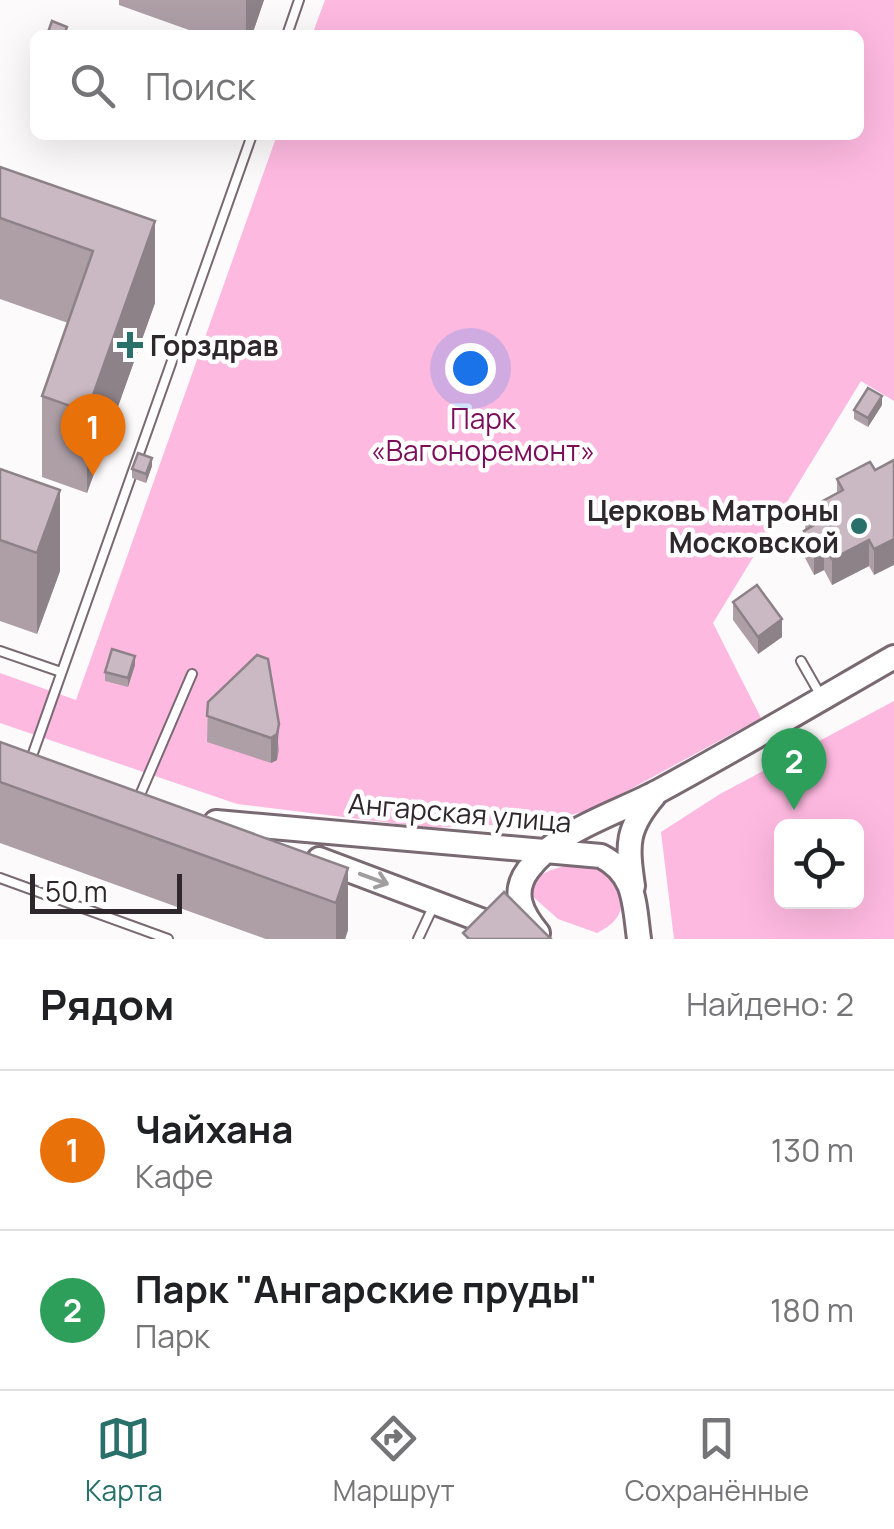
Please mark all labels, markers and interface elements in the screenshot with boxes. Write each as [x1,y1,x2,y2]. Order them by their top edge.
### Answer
search box [30,30,864,140]
icon: search [65,58,120,113]
text: Поиск [145,59,255,111]
place label: Горздрав [150,326,278,364]
marker: Горздрав [119,334,141,356]
your location [445,343,496,394]
pin: 1 [61,394,126,476]
park label: Парк «Вагоноремонт» [371,399,595,469]
place label: Церковь Матроны Московской [587,491,839,561]
marker: Церковь Матроны Московской [848,515,870,537]
pin: 2 [762,728,826,810]
street label: Ангарская улица [347,783,573,841]
map controls [774,819,864,909]
button: locate [774,819,864,909]
scale bar [30,869,182,914]
text: 50 m [45,872,108,910]
one-way arrow [358,872,388,890]
text: Рядом [40,975,174,1033]
text: Найдено: 2 [686,982,854,1026]
text: Чайхана [135,1102,293,1154]
text: 1 [65,1128,80,1172]
text: 130 m [771,1128,854,1172]
text: Кафе [135,1154,214,1198]
text: Парк "Ангарские пруды" [135,1262,598,1314]
text: 2 [63,1288,82,1332]
text: 180 m [770,1288,854,1332]
text: Парк [135,1314,210,1358]
tab: Карта [85,1411,163,1509]
tab: Маршрут [333,1411,455,1509]
tab: Сохранённые [625,1411,809,1509]

